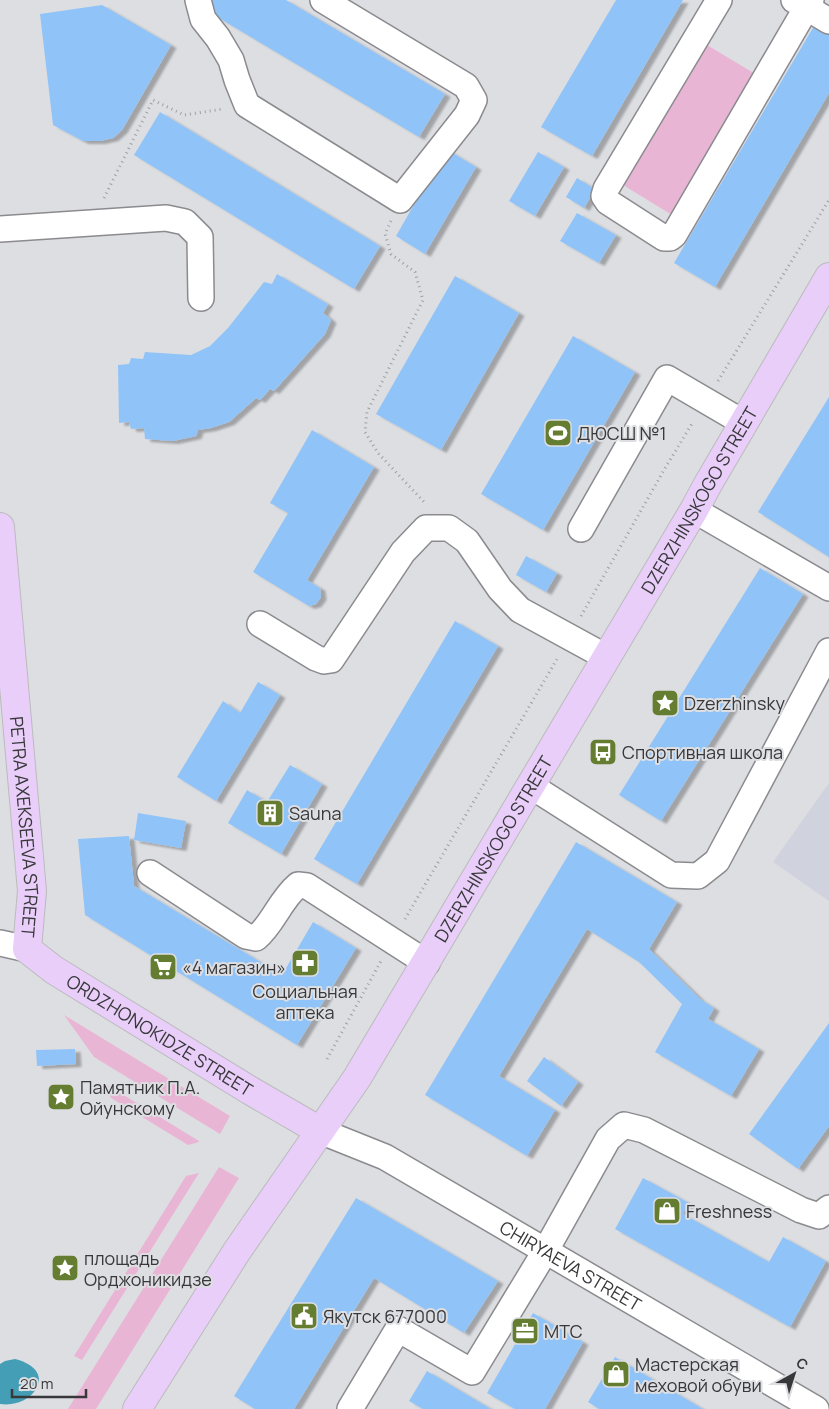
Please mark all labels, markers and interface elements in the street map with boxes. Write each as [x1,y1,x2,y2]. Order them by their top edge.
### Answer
street label: DZERZHINSKOGO STREET [635,402,763,598]
sports icon: ДЮСШ №1 [543,418,573,448]
place label: ДЮСШ №1 [577,421,667,445]
place icon: Dzerzhinsky [650,688,680,718]
place label: Dzerzhinsky [684,691,785,715]
street label: PETRA AXEKSEEVA STREET [5,715,44,939]
bus stop icon: Спортивная школа [588,737,618,767]
place label: Спортивная школа [622,740,783,764]
street label: DZERZHINSKOGO STREET [428,751,558,946]
building icon: Sauna [255,798,285,828]
place label: Sauna [289,801,341,825]
pharmacy icon: Социальная аптека [290,948,320,978]
supermarket icon: «4 магазин» [148,952,178,982]
place label: «4 магазин» [182,955,286,979]
street label: ORDZHONOKIDZE STREET [62,969,258,1101]
place label: Социальная аптека [252,979,358,1024]
place label: Памятник П.А. Ойунскому [80,1075,200,1120]
place icon: Памятник П.А. Ойунскому [46,1082,76,1112]
shop icon: Freshness [652,1196,682,1226]
place label: Freshness [686,1199,772,1223]
street label: CHIRYAEVA STREET [495,1215,646,1316]
place label: площадь Орджоникидзе [84,1246,212,1291]
place icon: площадь Орджоникидзе [50,1253,80,1283]
public building icon: Якутск 677000 [289,1301,319,1331]
place label: Якутск 677000 [323,1304,447,1328]
office icon: МТС [510,1316,540,1346]
place label: МТС [544,1319,583,1343]
north arrow [769,1349,819,1399]
place label: Мастерская меховой обуви [635,1352,762,1397]
text: С [792,1353,812,1374]
shop icon: Мастерская меховой обуви [601,1359,631,1389]
scale bar [12,1366,86,1398]
text: 20 m [20,1373,53,1394]

